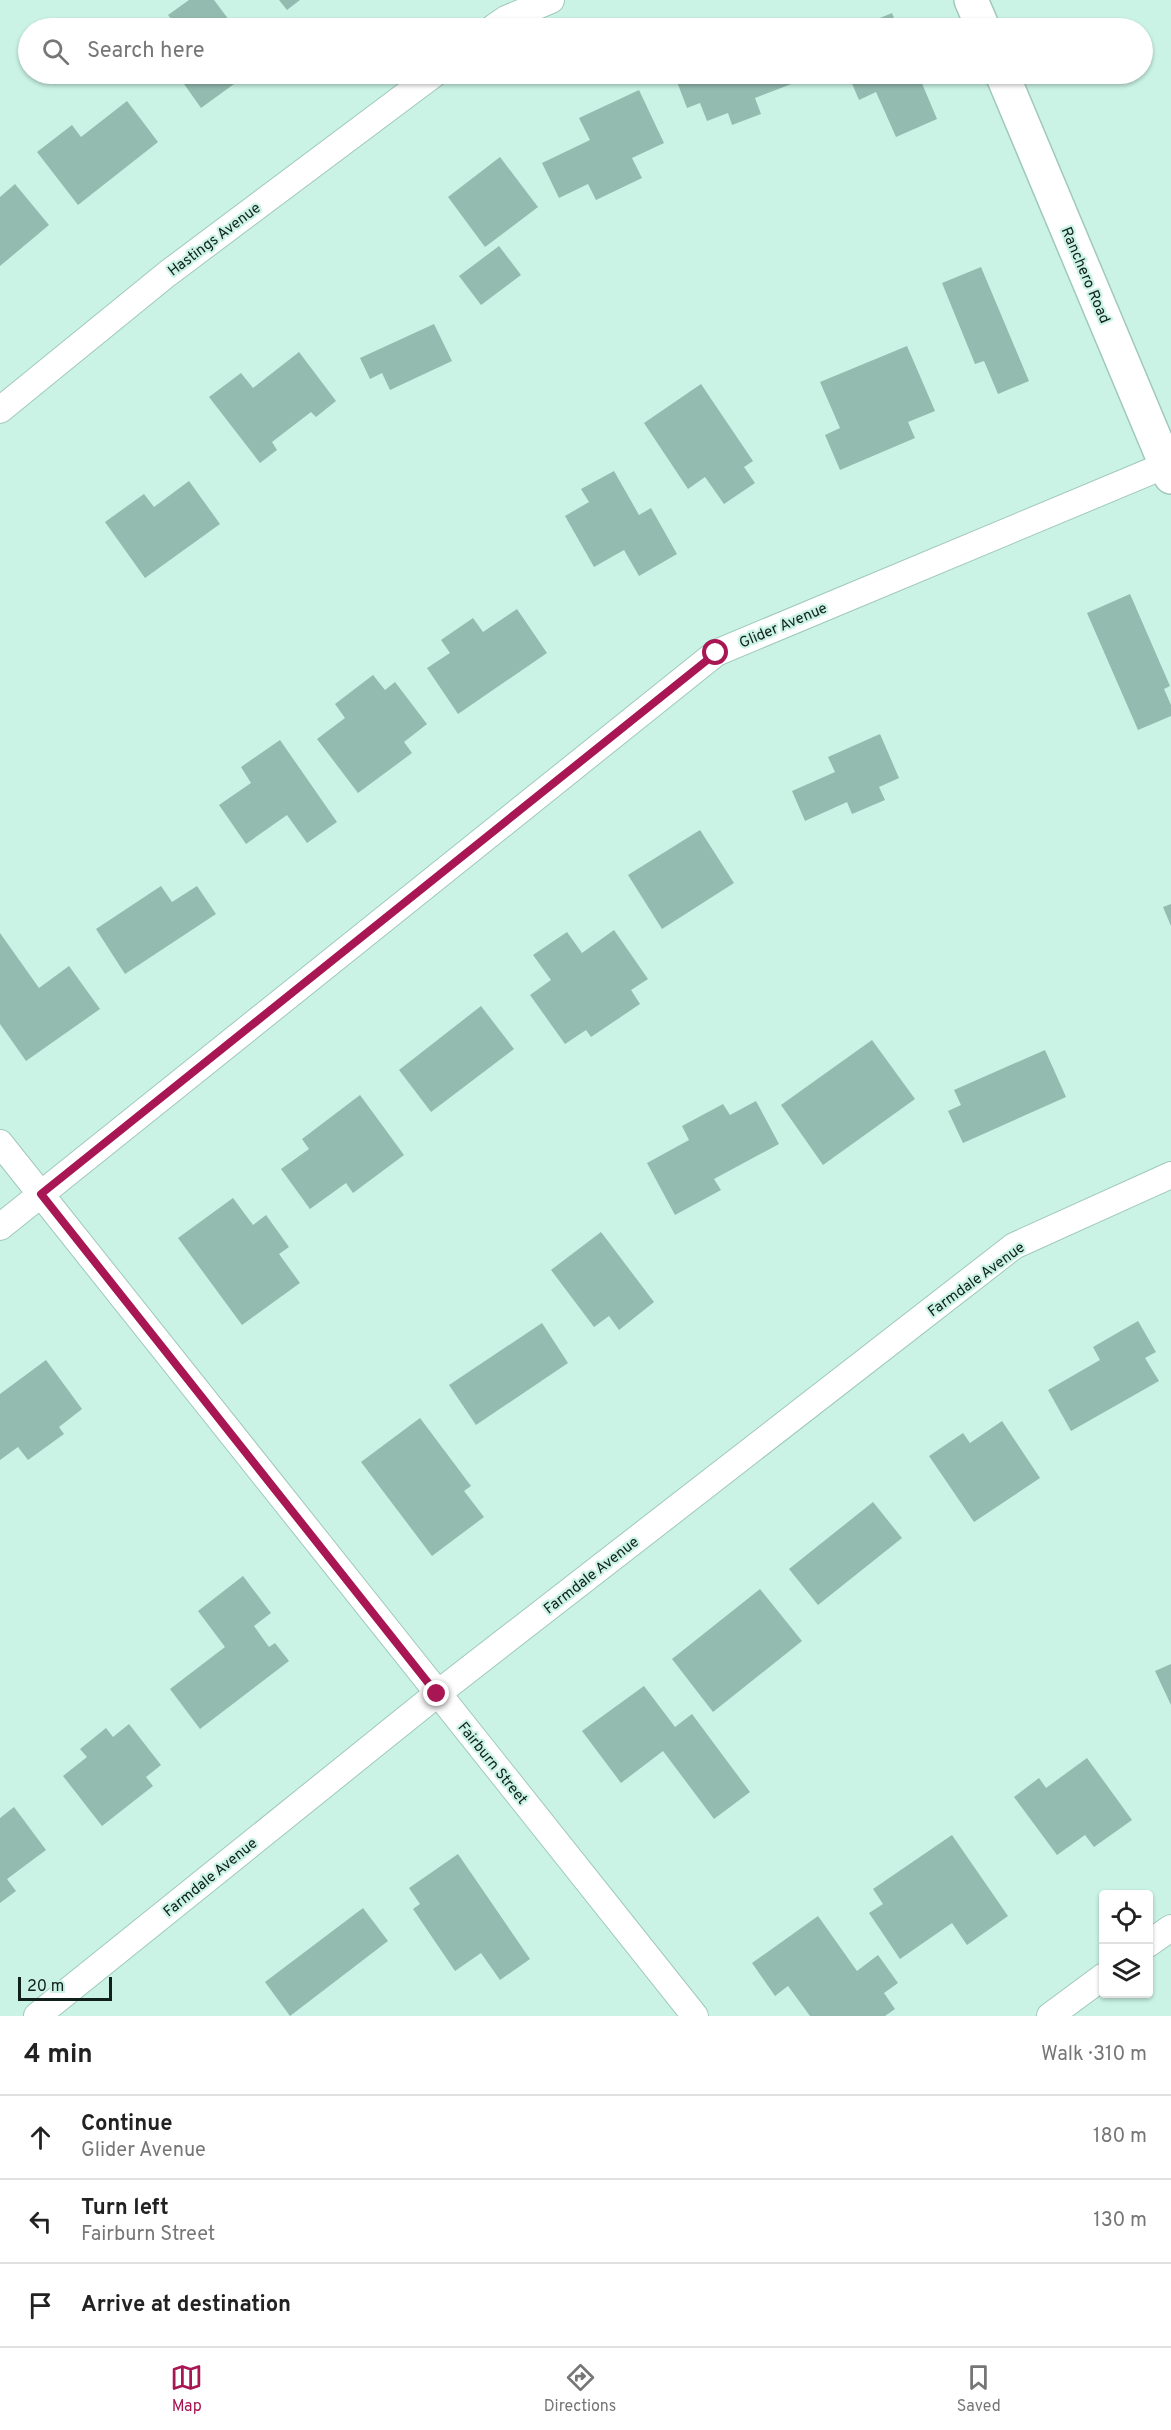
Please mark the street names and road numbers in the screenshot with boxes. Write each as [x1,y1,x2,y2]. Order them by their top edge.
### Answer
street label: Hastings Avenue [165,199,265,281]
street label: Ranchero Road [1056,224,1113,327]
street label: Glider Avenue [737,599,830,653]
street label: Farmdale Avenue [925,1239,1029,1322]
street label: Farmdale Avenue [541,1533,643,1619]
street label: Fairburn Street [453,1719,531,1809]
street label: Farmdale Avenue [160,1834,262,1922]

